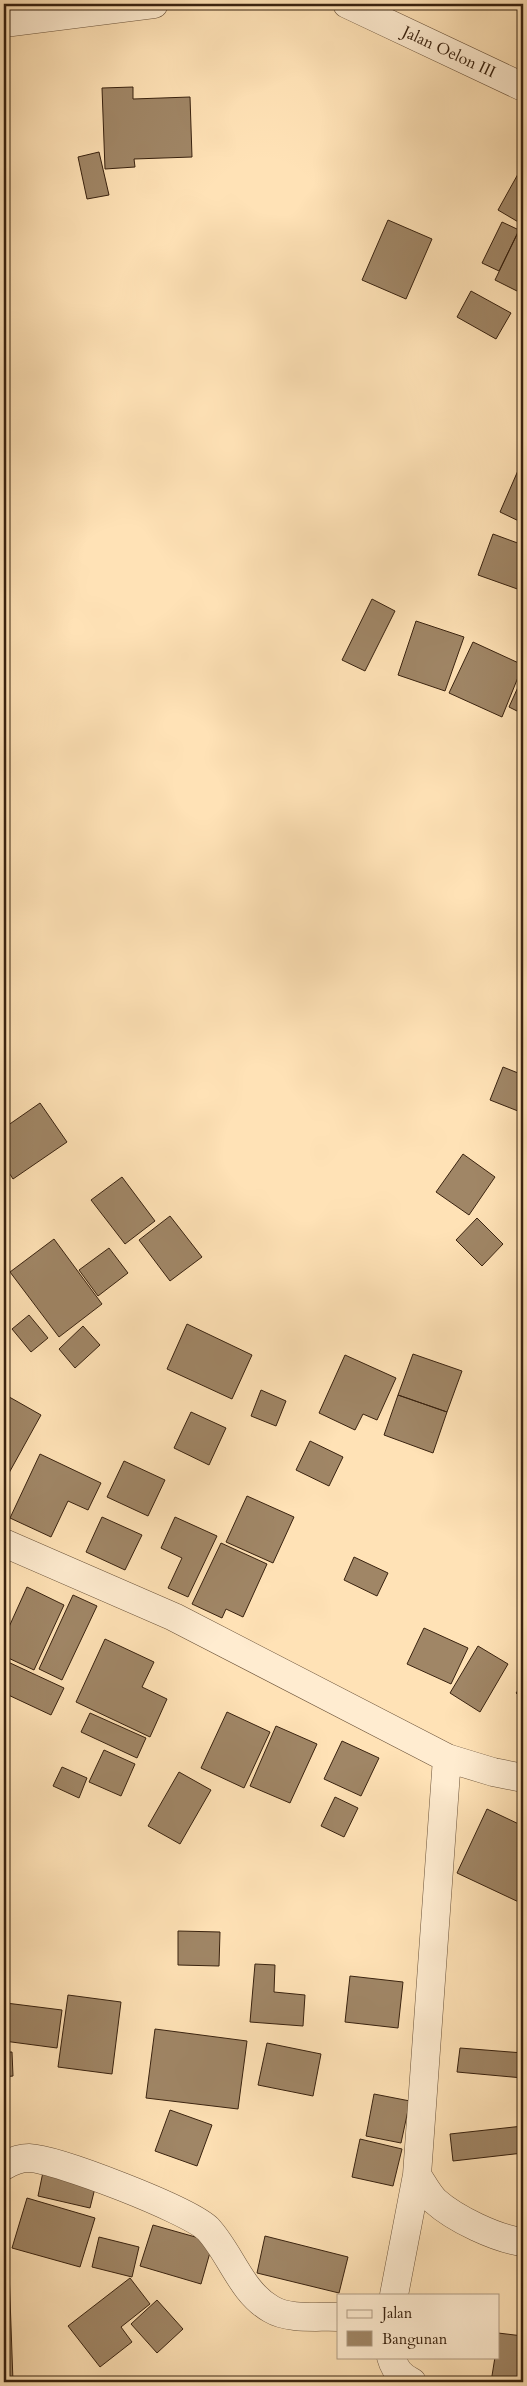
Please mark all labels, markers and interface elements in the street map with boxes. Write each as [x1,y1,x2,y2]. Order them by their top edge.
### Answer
street label: Jalan Oelon III [397,20,499,83]
legend [337,2294,500,2358]
text: Jalan [380,2303,413,2323]
text: Bangunan [382,2329,448,2349]

